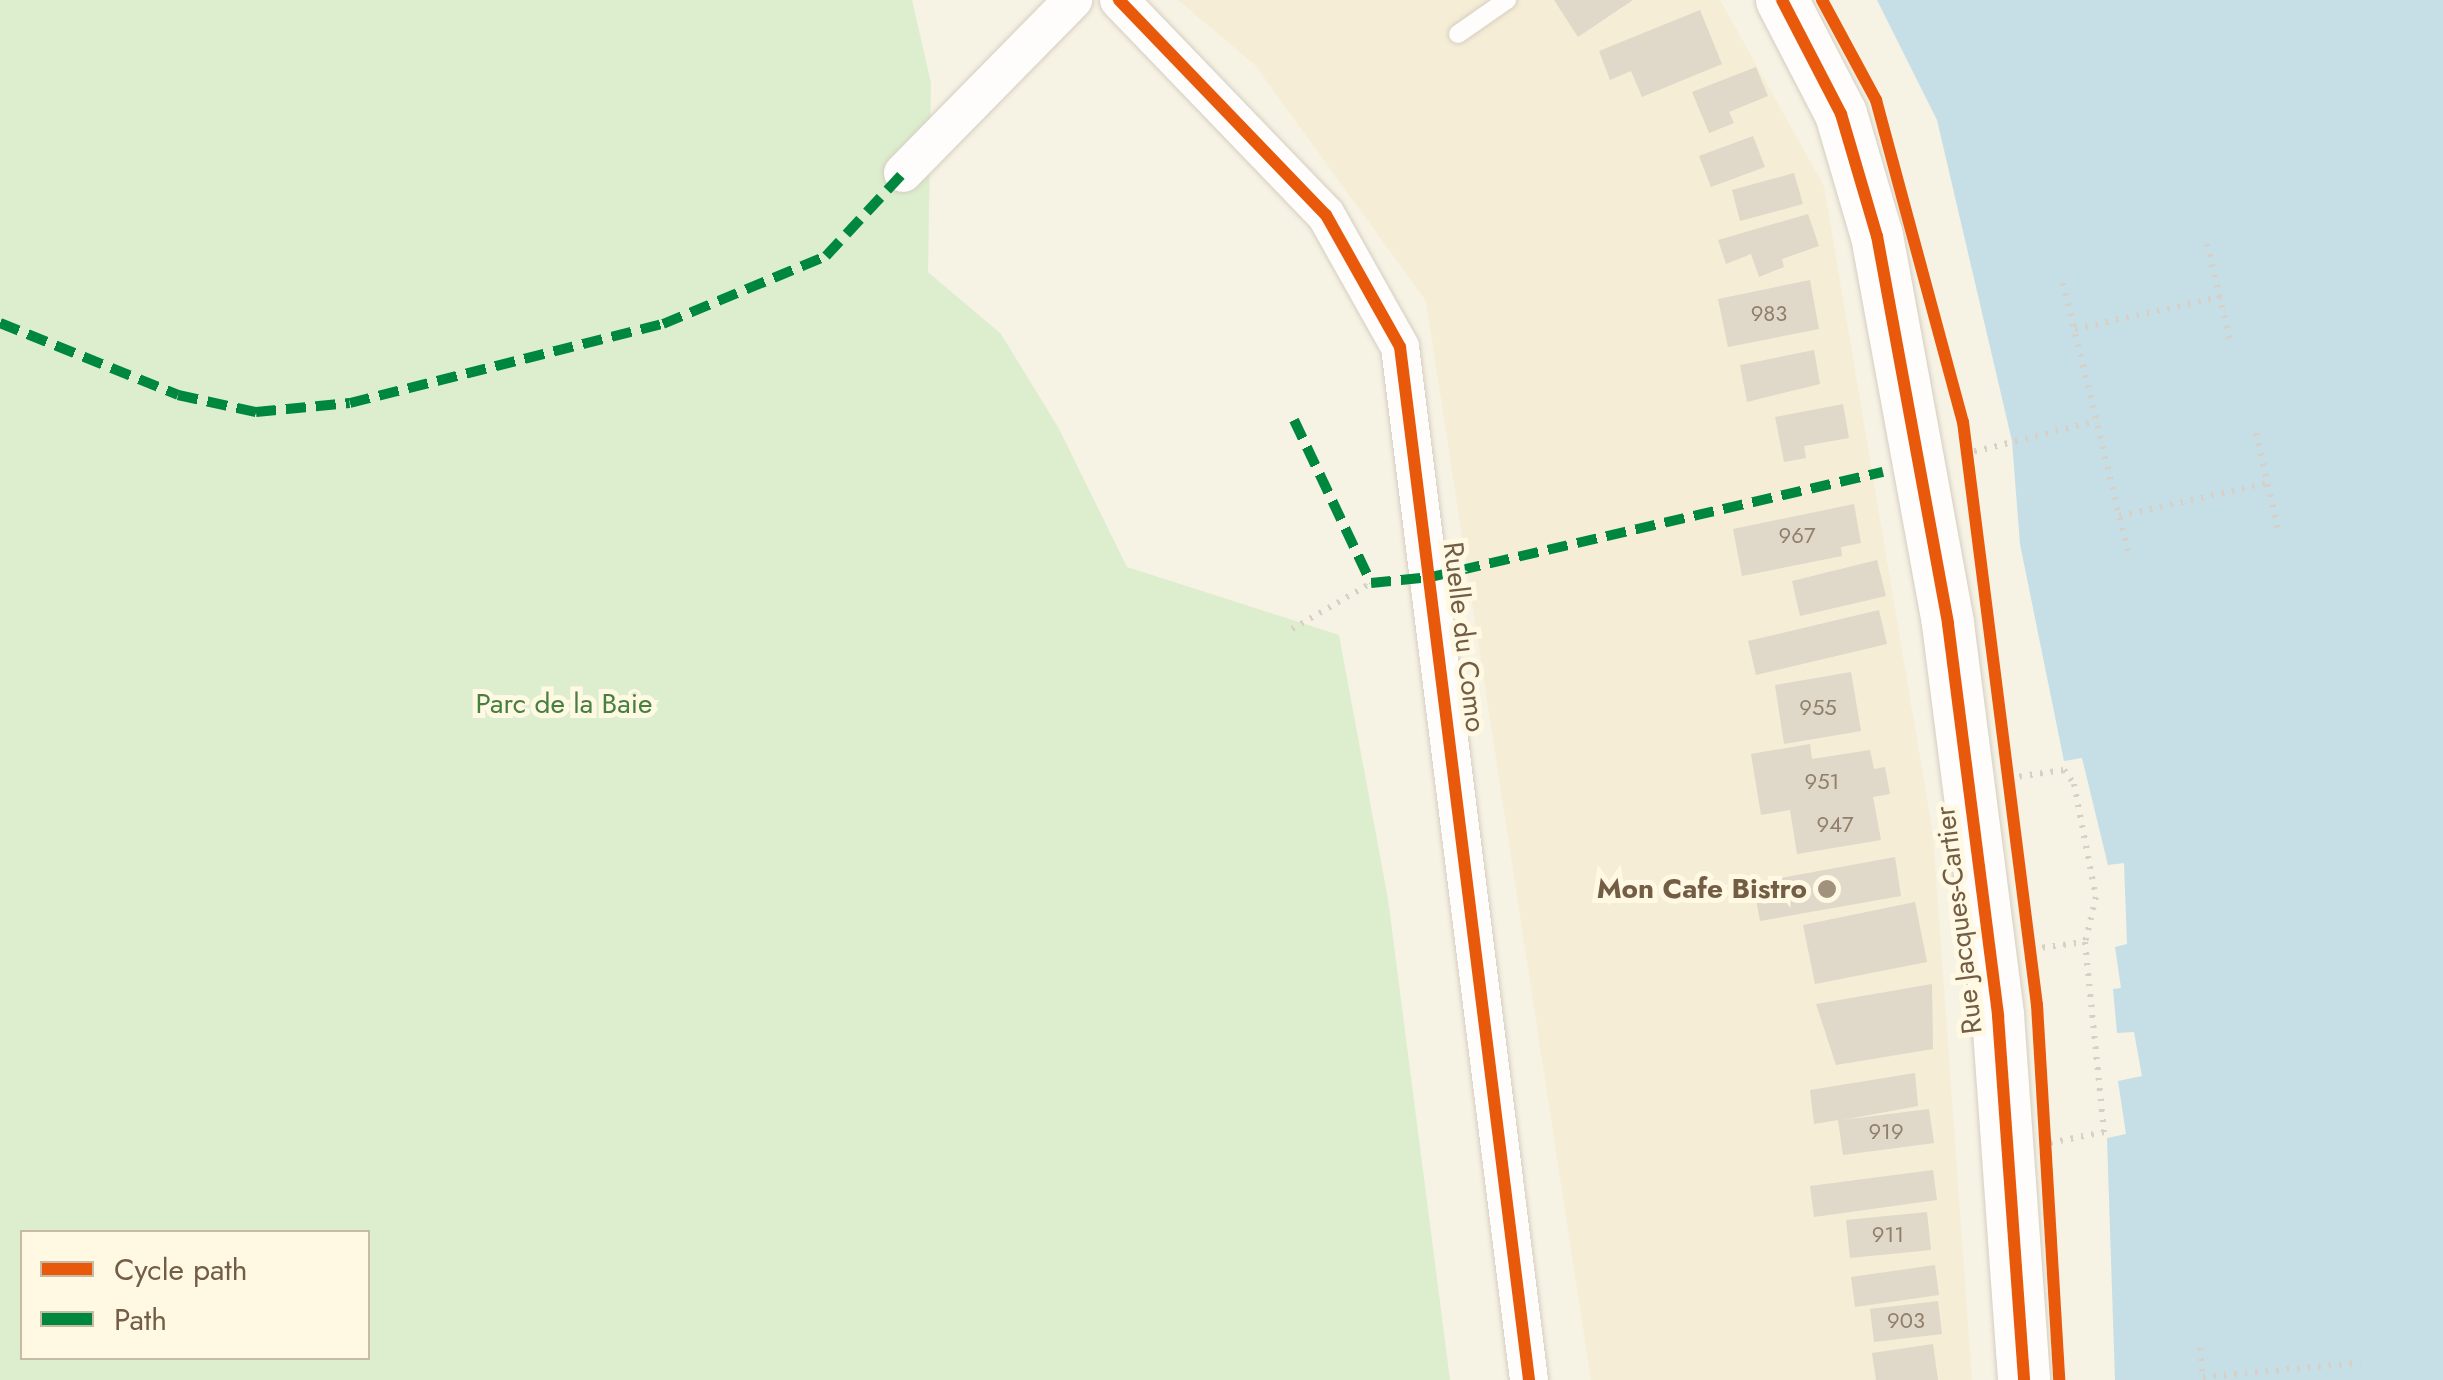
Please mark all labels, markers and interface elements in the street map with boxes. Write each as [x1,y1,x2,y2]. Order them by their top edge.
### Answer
house number: 983 [1751,301,1787,327]
house number: 967 [1779,523,1815,549]
street label: Ruelle du Como [1436,540,1492,734]
park label: Parc de la Baie [476,687,652,721]
house number: 955 [1799,695,1837,721]
house number: 951 [1805,769,1839,795]
street label: Rue Jacques-Cartier [1928,804,1990,1036]
house number: 947 [1816,812,1854,838]
place label: Mon Cafe Bistro [1597,872,1807,906]
marker: Mon Cafe Bistro [1816,878,1838,900]
house number: 919 [1868,1119,1904,1145]
house number: 911 [1872,1222,1904,1248]
legend [20,1230,370,1360]
text: Cycle path [114,1248,247,1291]
text: Path [114,1298,167,1341]
house number: 903 [1887,1308,1925,1334]

